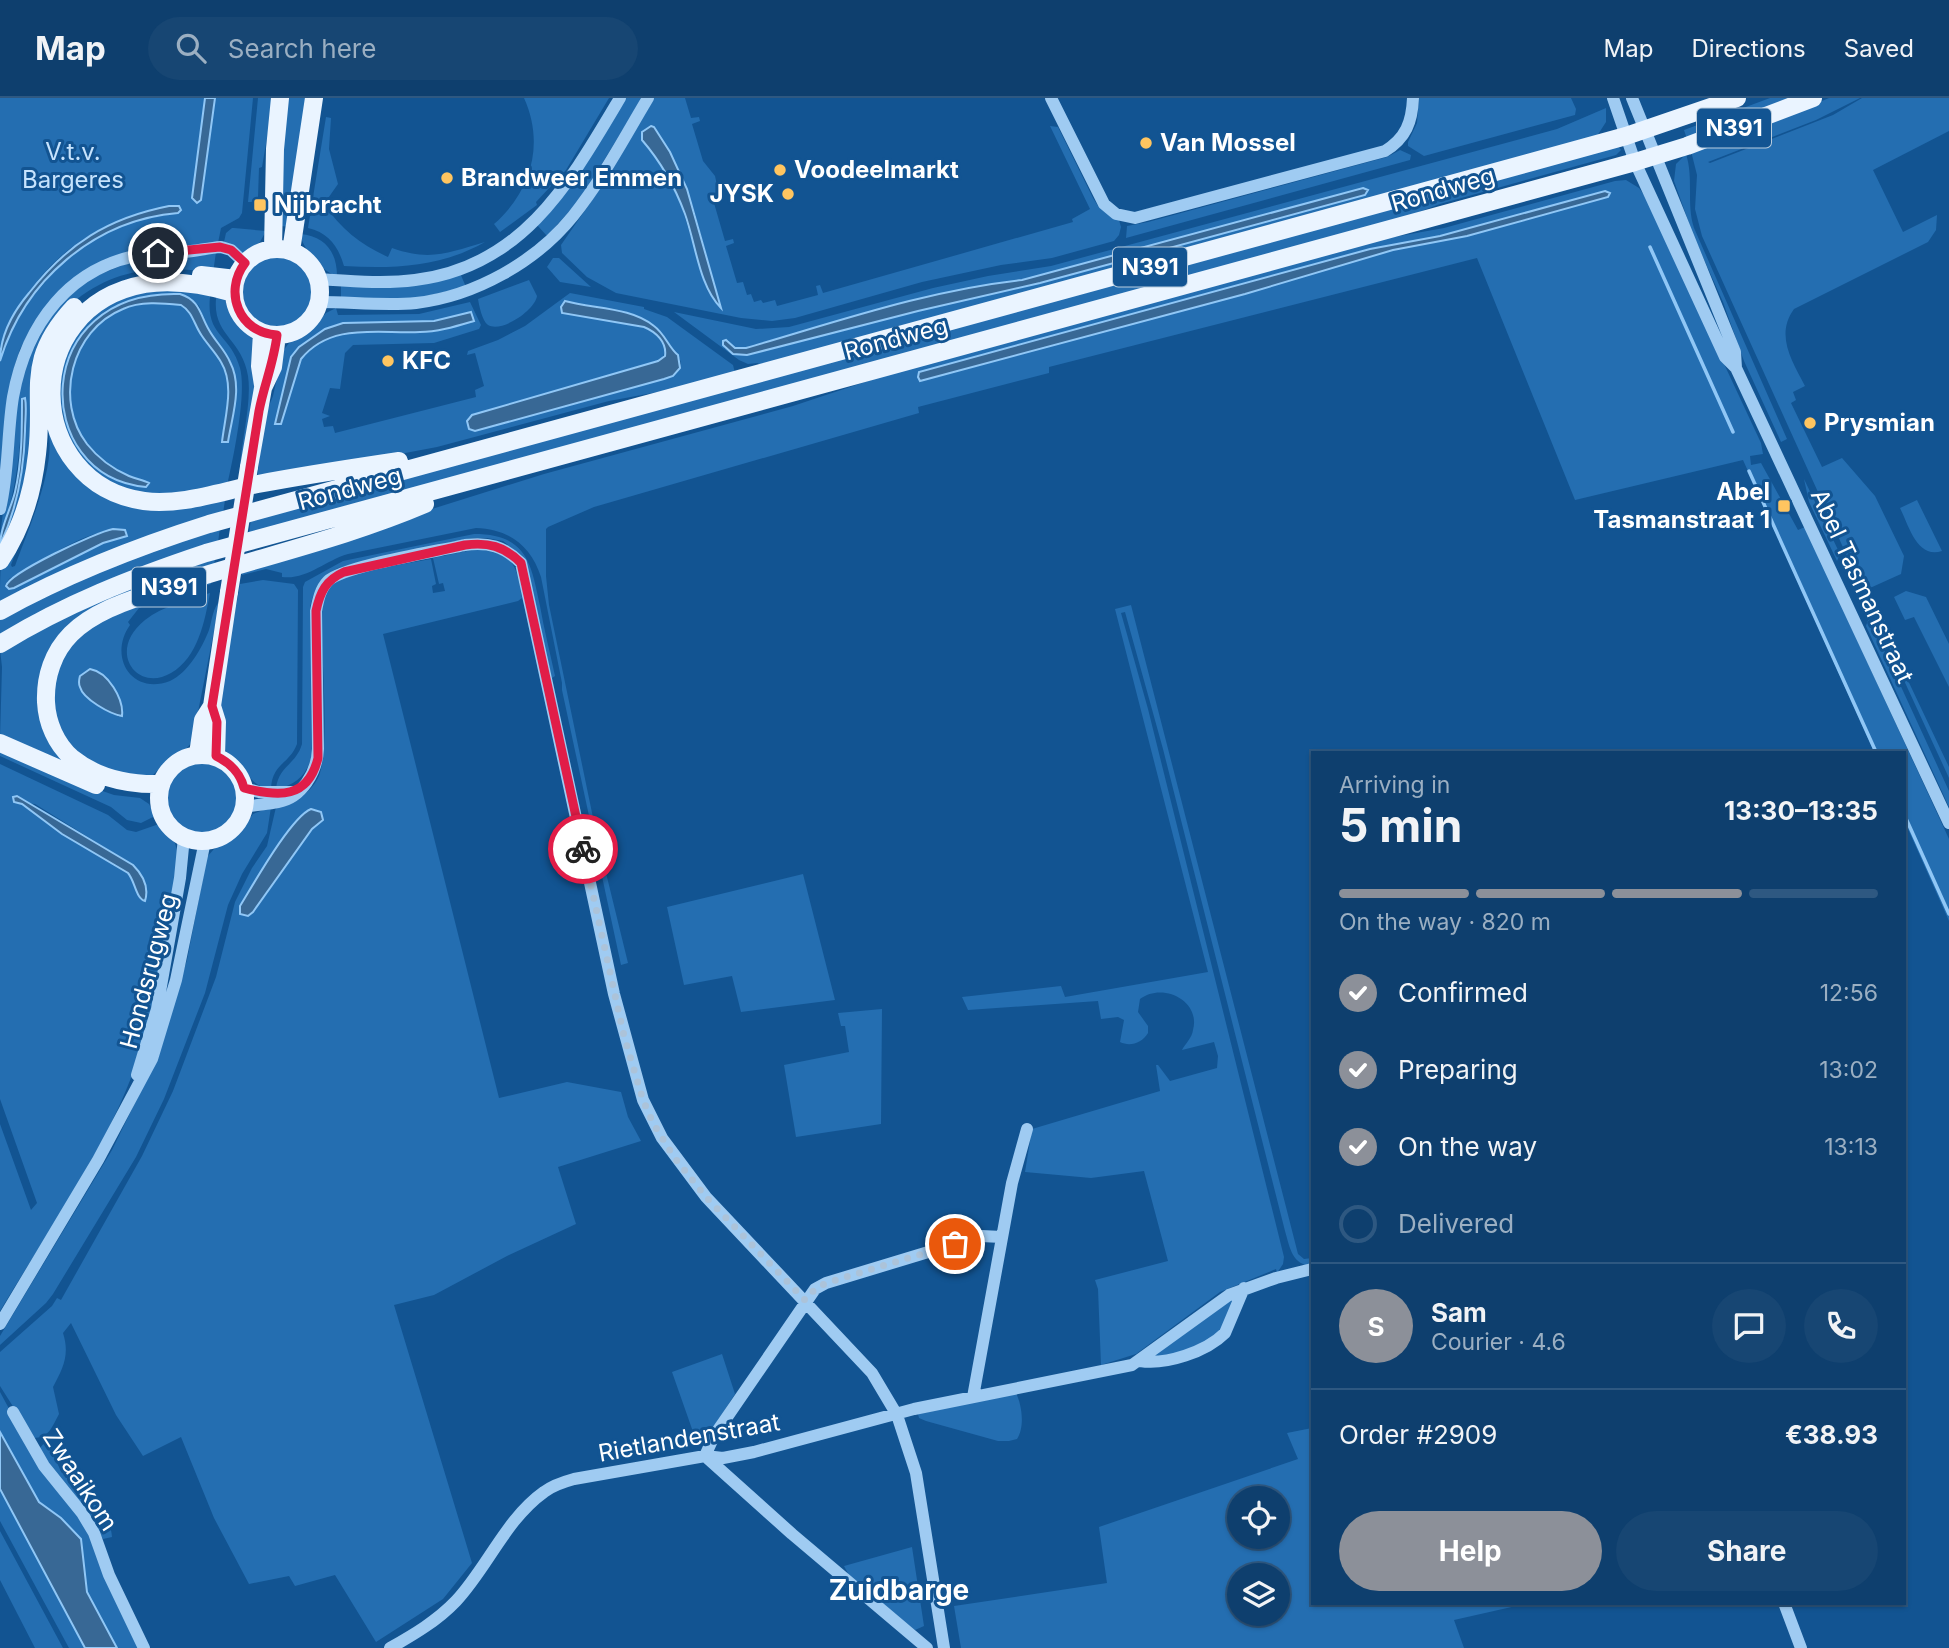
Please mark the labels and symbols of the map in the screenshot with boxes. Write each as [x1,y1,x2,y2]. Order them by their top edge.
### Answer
road number: N391 [1697,108,1771,148]
place label: Van Mossel [1160,128,1296,157]
marker: Van Mossel [1138,135,1154,151]
park label: V.t.v. Bargeres [22,137,124,194]
place label: Voodeelmarkt [794,155,959,184]
street label: Rondweg [1388,161,1498,218]
marker: Voodeelmarkt [772,162,788,178]
place label: Brandweer Emmen [461,163,682,192]
marker: Brandweer Emmen [439,170,455,186]
place label: JYSK [709,179,774,208]
marker: JYSK [780,186,796,202]
place label: Nijbracht [274,190,382,219]
marker: Nijbracht [252,197,268,213]
pin [128,223,188,283]
road number: N391 [1113,248,1187,286]
street label: Rondweg [841,311,951,366]
place label: KFC [402,346,451,375]
marker: KFC [380,353,396,369]
place label: Prysmian [1824,408,1935,437]
marker: Prysmian [1802,415,1818,431]
street label: Rondweg [295,461,405,516]
place label: Abel Tasmanstraat 1 [1593,477,1770,534]
street label: Abel Tasmanstraat [1805,484,1920,688]
marker: Abel Tasmanstraat 1 [1776,498,1792,514]
road number: N391 [132,568,206,607]
courier [548,814,618,884]
street label: Hondsrugweg [114,890,183,1052]
pin [925,1214,985,1274]
street label: Rietlandenstraat [596,1407,782,1468]
street label: Zwaaikom [37,1423,124,1536]
district label: Zuidbarge [829,1573,969,1607]

